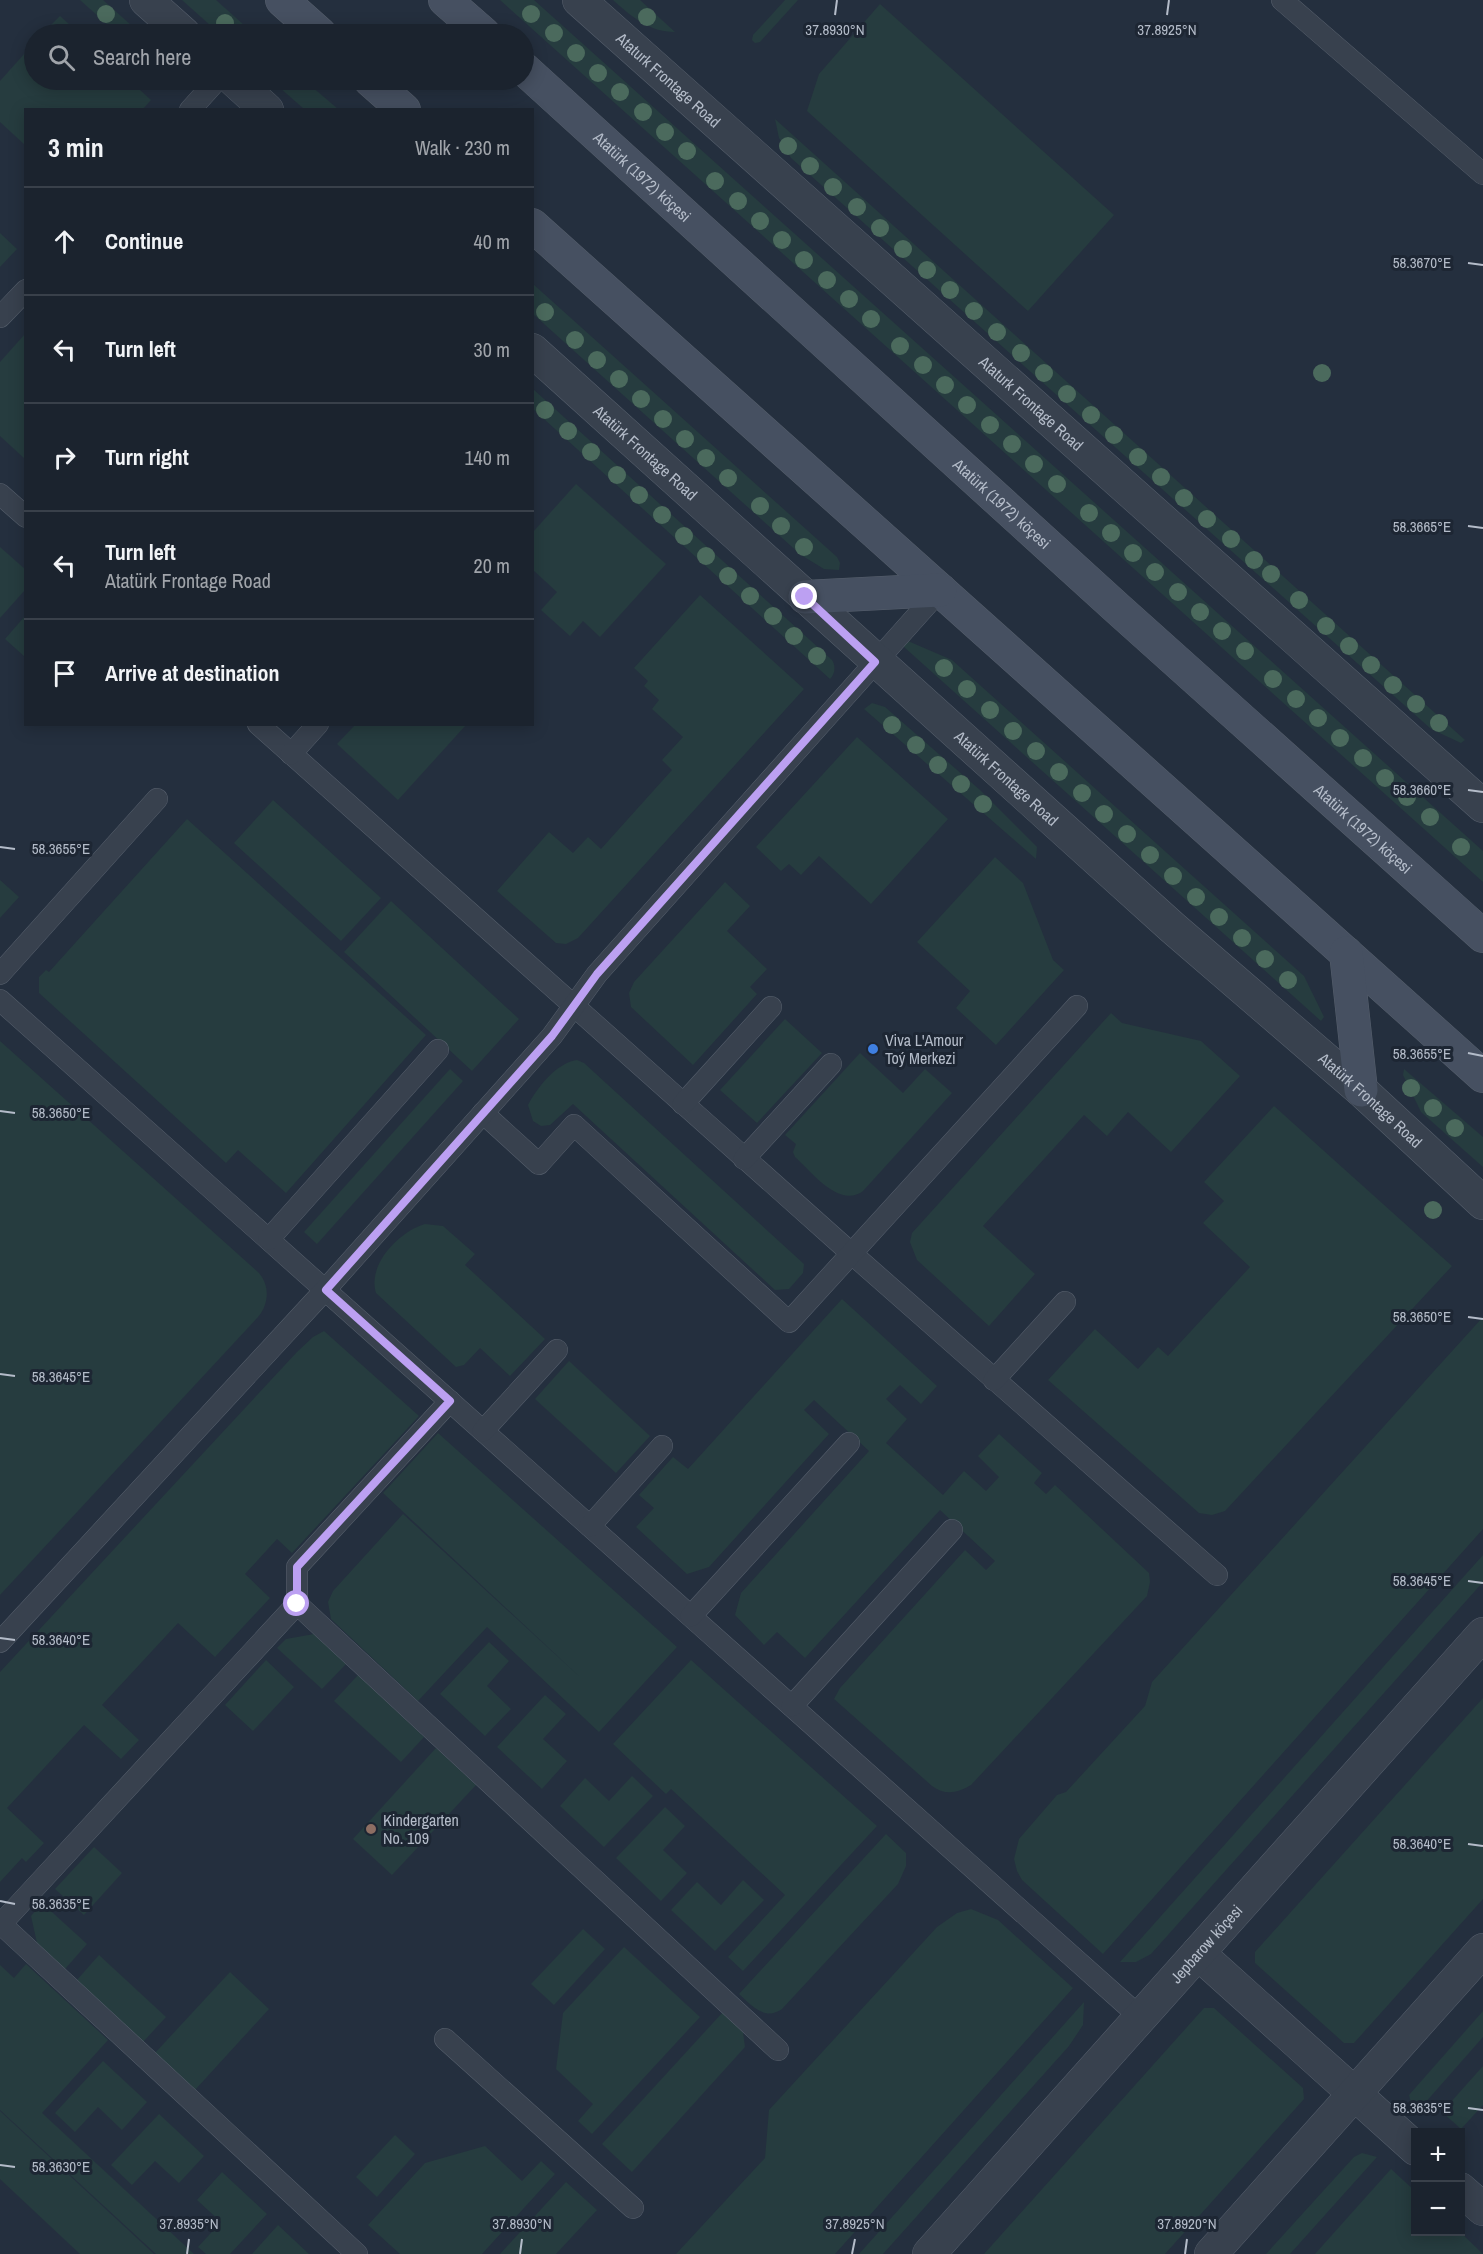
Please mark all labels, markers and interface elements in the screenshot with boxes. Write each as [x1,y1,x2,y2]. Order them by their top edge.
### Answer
text: 37.8930°N [805,19,865,40]
text: 37.8925°N [1137,19,1197,40]
search box [24,24,534,90]
street label: Ataturk Frontage Road [611,27,725,132]
icon: search [45,41,78,74]
text: Search here [93,42,191,72]
street label: Atatürk (1972) köçesi [588,126,696,227]
text: 3 min [48,130,104,165]
text: Walk · 230 m [415,134,510,161]
icon: ahead [48,225,81,258]
text: Continue [105,226,183,256]
text: 40 m [474,228,510,255]
text: 58.3670°E [1393,252,1451,273]
icon: left [48,333,81,366]
text: Turn left [105,334,176,364]
text: 30 m [474,336,510,363]
street label: Ataturk Frontage Road [974,350,1088,456]
street label: Atatürk Frontage Road [588,399,702,505]
icon: right [48,441,81,474]
text: Turn right [105,442,189,472]
text: 140 m [464,444,510,471]
street label: Atatürk (1972) köçesi [948,453,1056,554]
text: 58.3665°E [1393,516,1451,537]
text: Turn left [105,537,176,567]
icon: left [48,549,81,582]
text: 20 m [474,552,510,579]
text: Atatürk Frontage Road [105,567,271,594]
route end [791,583,817,609]
icon: arrive [48,657,81,690]
text: Arrive at destination [105,658,279,688]
street label: Atatürk Frontage Road [949,725,1063,831]
street label: Atatürk (1972) köçesi [1309,778,1417,879]
text: 58.3660°E [1393,779,1451,800]
text: 58.3655°E [32,838,90,859]
place label: Viva L'Amour Toý Merkezi [885,1029,964,1069]
marker: Viva L'Amour Toý Merkezi [866,1042,880,1056]
text: 58.3655°E [1393,1043,1451,1064]
street label: Atatürk Frontage Road [1313,1047,1427,1153]
text: 58.3650°E [32,1102,90,1123]
text: 58.3650°E [1393,1306,1451,1327]
text: 58.3645°E [32,1366,90,1387]
text: 58.3645°E [1393,1570,1451,1591]
route start [283,1590,309,1616]
text: 58.3640°E [32,1629,90,1650]
place label: Kindergarten No. 109 [383,1809,459,1849]
marker: Kindergarten No. 109 [364,1822,378,1836]
text: 58.3640°E [1393,1833,1451,1854]
text: 58.3635°E [32,1893,90,1914]
street label: Jepbarow köçesi [1165,1900,1247,1988]
text: 58.3635°E [1393,2097,1451,2118]
map controls [1411,2128,1465,2236]
button: + [1411,2128,1465,2182]
text: 58.3630°E [32,2156,90,2177]
button: − [1411,2182,1465,2236]
text: 37.8935°N [159,2213,219,2234]
text: 37.8930°N [492,2213,552,2234]
text: 37.8925°N [825,2213,885,2234]
text: 37.8920°N [1157,2213,1217,2234]

